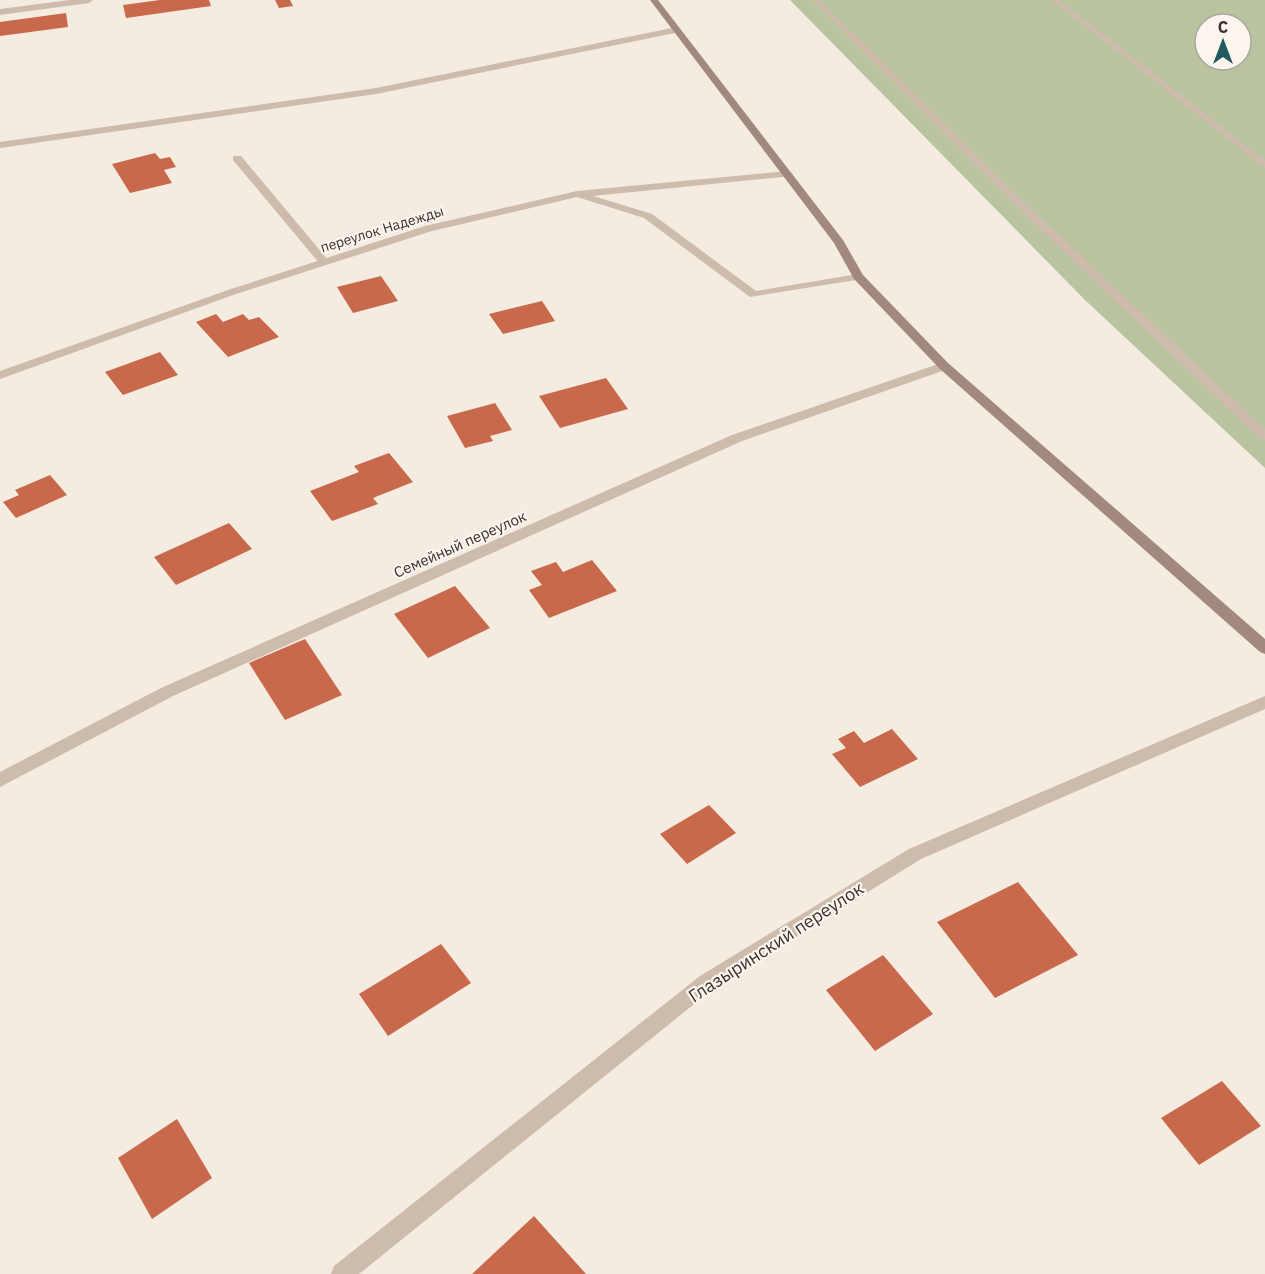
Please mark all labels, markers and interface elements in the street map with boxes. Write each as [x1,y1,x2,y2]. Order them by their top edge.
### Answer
north arrow [1193,12,1253,72]
text: С [1218,17,1228,37]
street label: переулок Надежды [318,202,446,256]
street label: Семейный переулок [391,506,529,582]
street label: Глазыринский переулок [684,877,868,1007]

